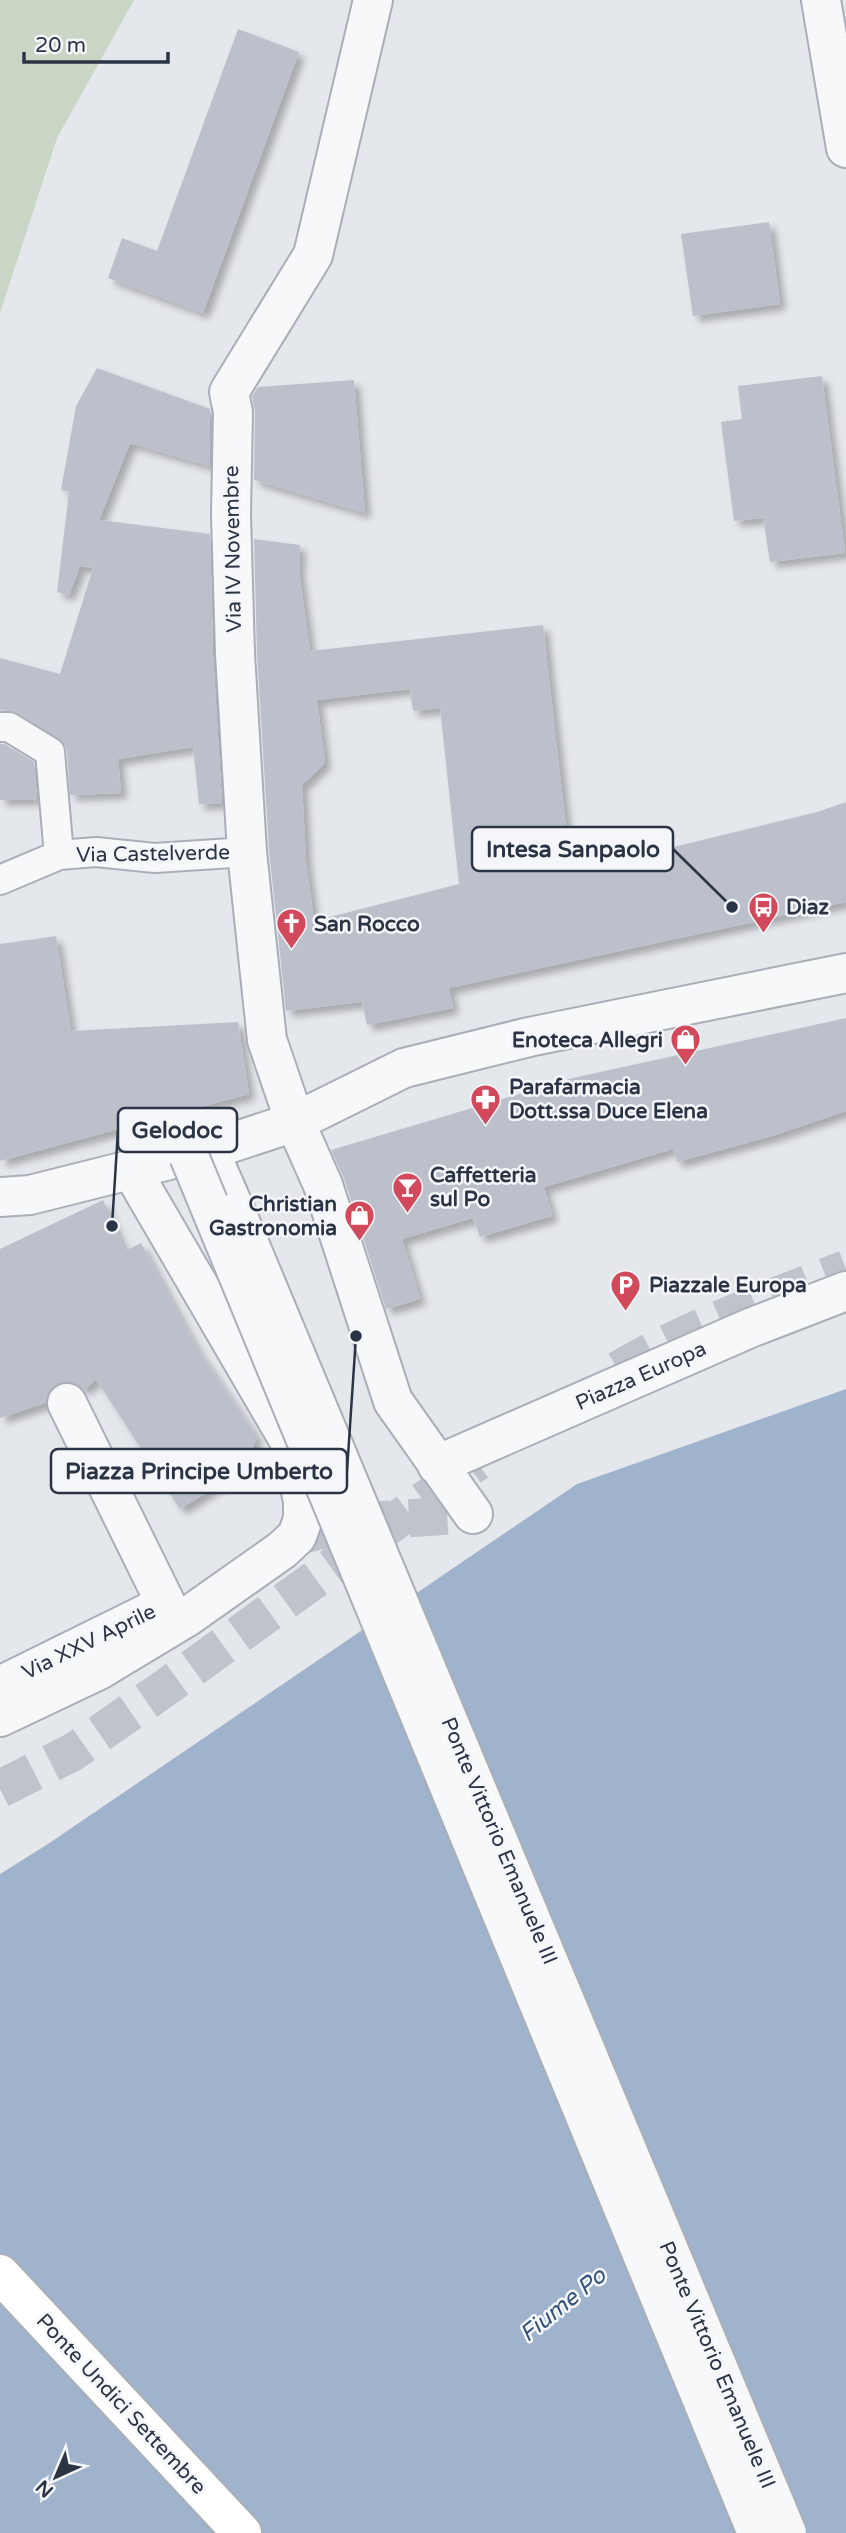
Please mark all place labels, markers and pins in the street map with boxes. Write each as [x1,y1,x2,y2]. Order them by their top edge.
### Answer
callout: Intesa Sanpaolo [472,827,673,871]
bus stop icon: Diaz [746,890,780,934]
place label: Diaz [786,895,830,920]
church icon: San Rocco [274,907,308,951]
place label: San Rocco [314,912,420,937]
shop icon: Enoteca Allegri [669,1023,703,1067]
place label: Enoteca Allegri [512,1028,663,1053]
place label: Parafarmacia Dott.ssa Duce Elena [509,1075,708,1124]
pharmacy icon: Parafarmacia Dott.ssa Duce Elena [469,1082,503,1126]
callout: Gelodoc [118,1108,237,1152]
place label: Caffetteria sul Po [430,1163,537,1212]
bar icon: Caffetteria sul Po [390,1170,424,1214]
place label: Christian Gastronomia [209,1192,337,1241]
shop icon: Christian Gastronomia [343,1199,377,1243]
parking icon: Piazzale Europa [609,1268,643,1312]
place label: Piazzale Europa [649,1273,807,1298]
callout: Piazza Principe Umberto [51,1449,347,1493]

